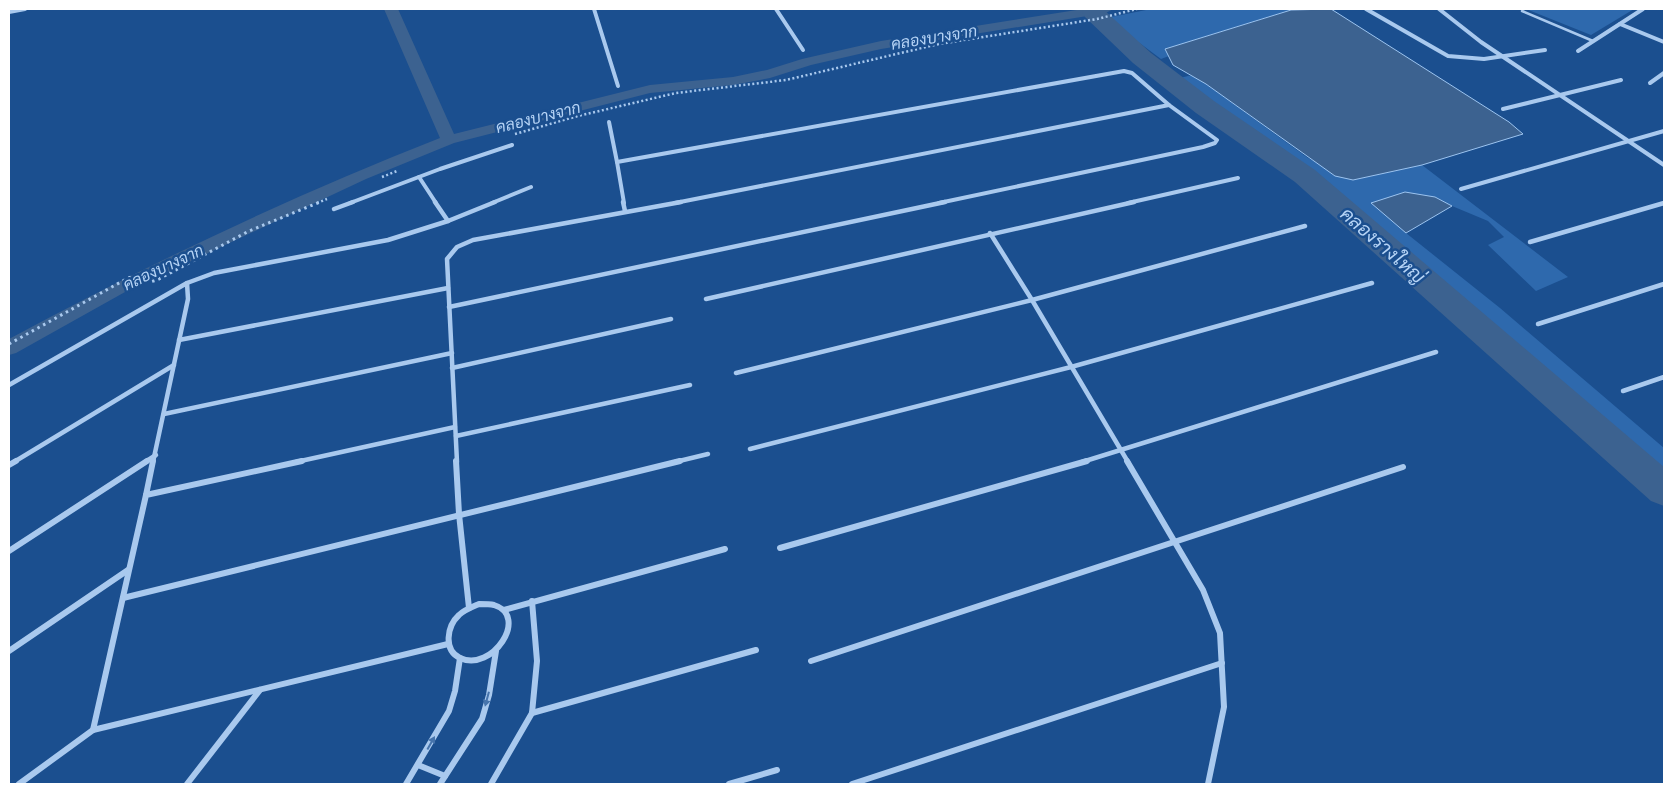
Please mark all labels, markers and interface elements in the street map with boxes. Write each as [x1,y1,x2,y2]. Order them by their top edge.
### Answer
water label: คลองบางจาก [890,22,979,55]
water label: คลองบางจาก [494,99,583,138]
water label: คลองรางใหญ่ [1335,202,1431,290]
water label: คลองบางจาก [120,241,207,295]
one-way arrow [483,691,491,706]
one-way arrow [427,735,435,750]

